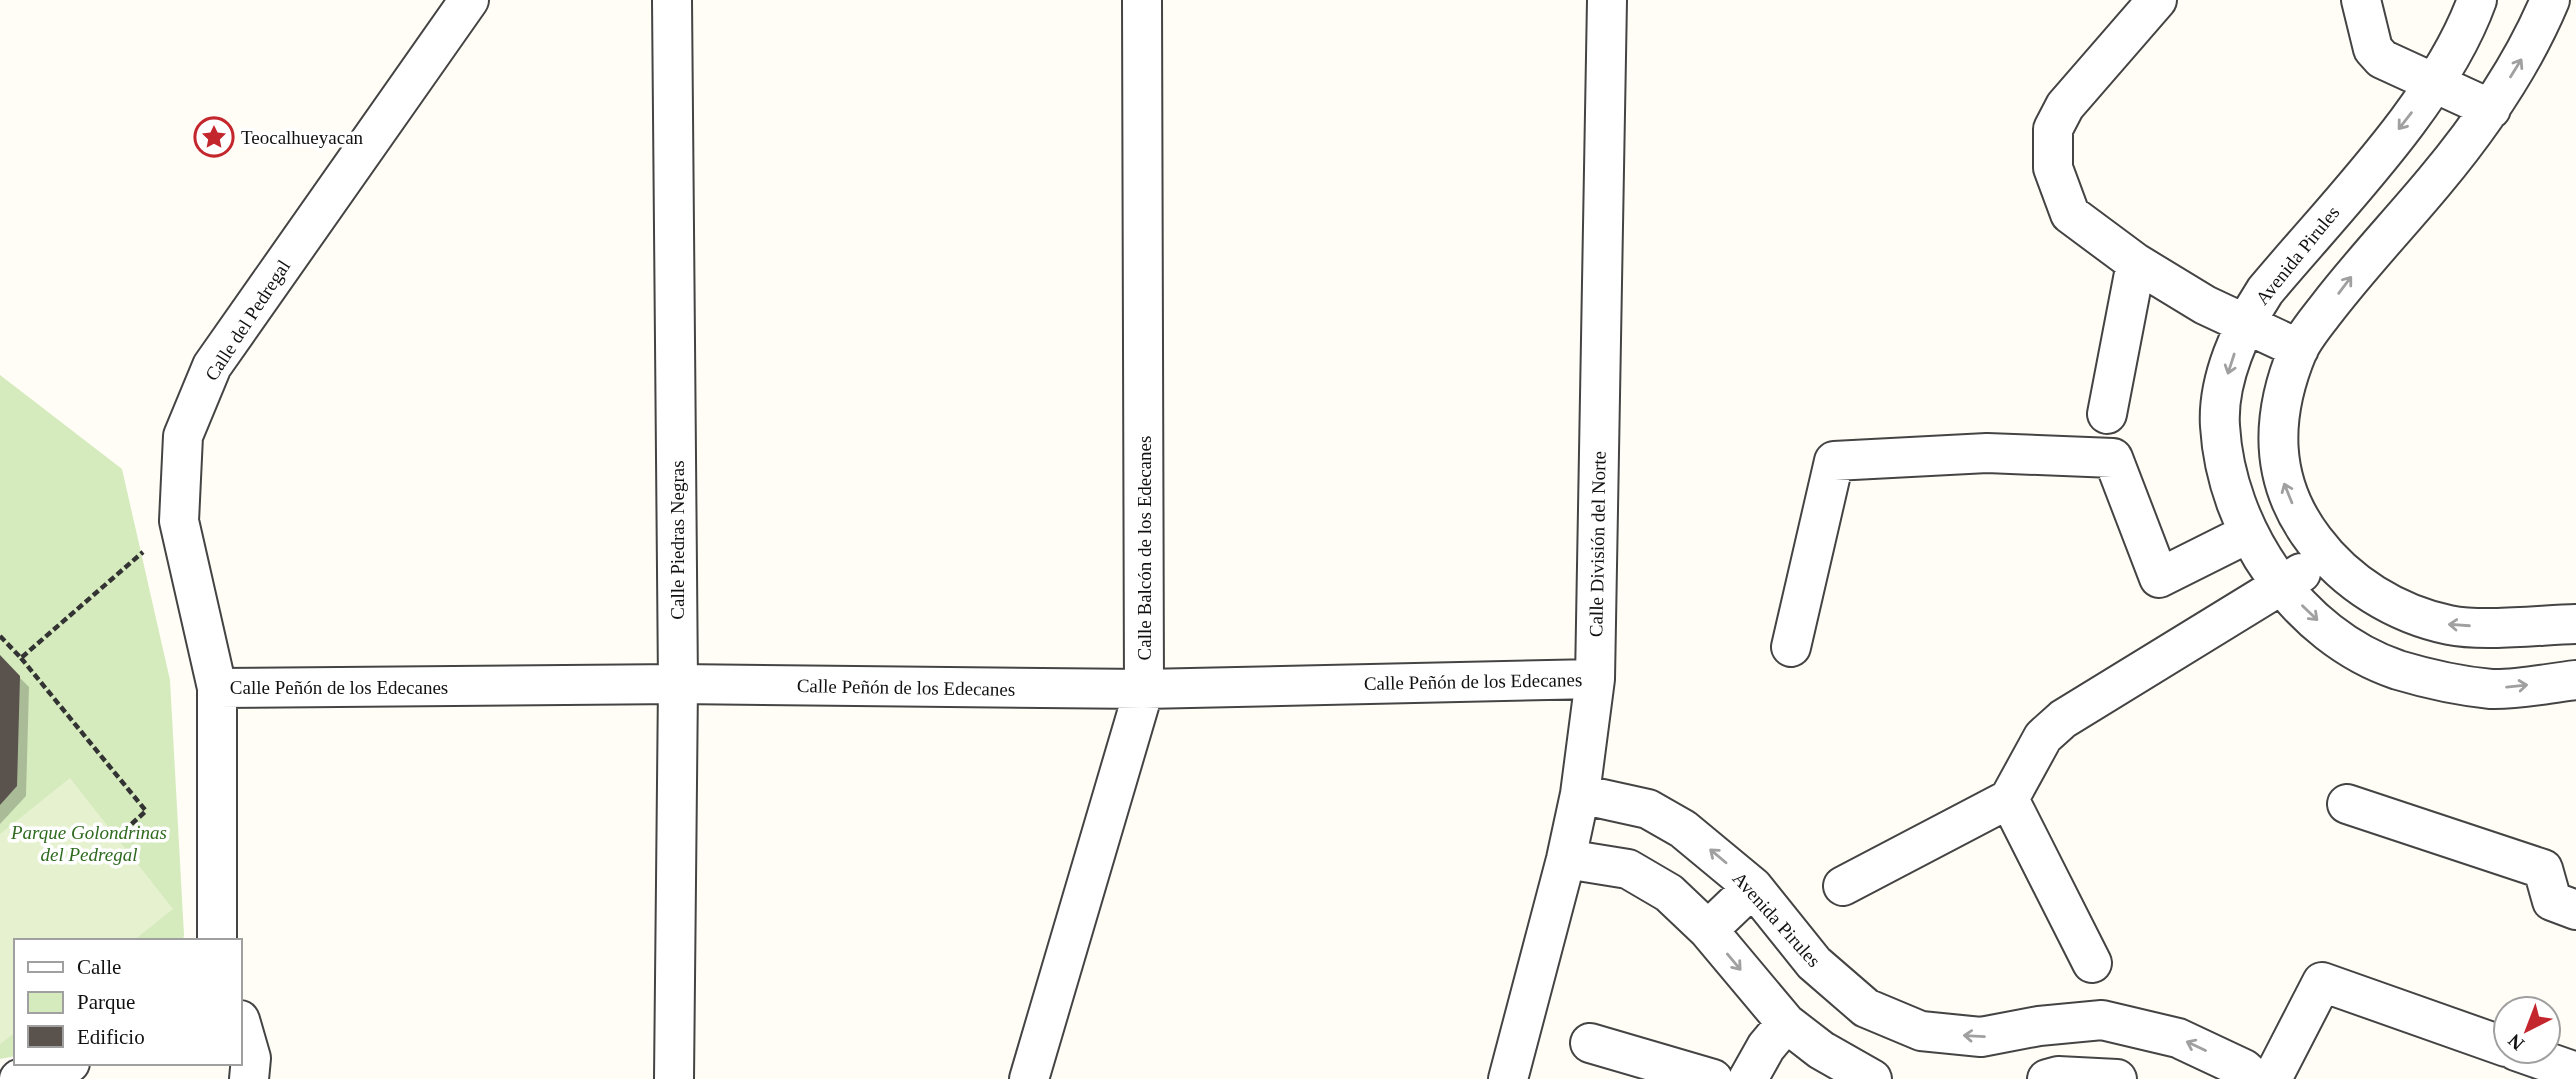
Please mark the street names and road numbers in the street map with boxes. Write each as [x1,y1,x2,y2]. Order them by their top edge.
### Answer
street label: Avenida Pirules [2251,202,2343,309]
street label: Calle del Pedregal [201,256,294,384]
street label: Calle Balcón de los Edecanes [1134,436,1155,660]
street label: Calle División del Norte [1585,451,1610,637]
street label: Calle Piedras Negras [667,460,688,620]
street label: Calle Peñón de los Edecanes [1364,669,1582,694]
street label: Calle Peñón de los Edecanes [797,675,1015,700]
street label: Calle Peñón de los Edecanes [230,677,448,698]
street label: Avenida Pirules [1729,868,1825,971]

